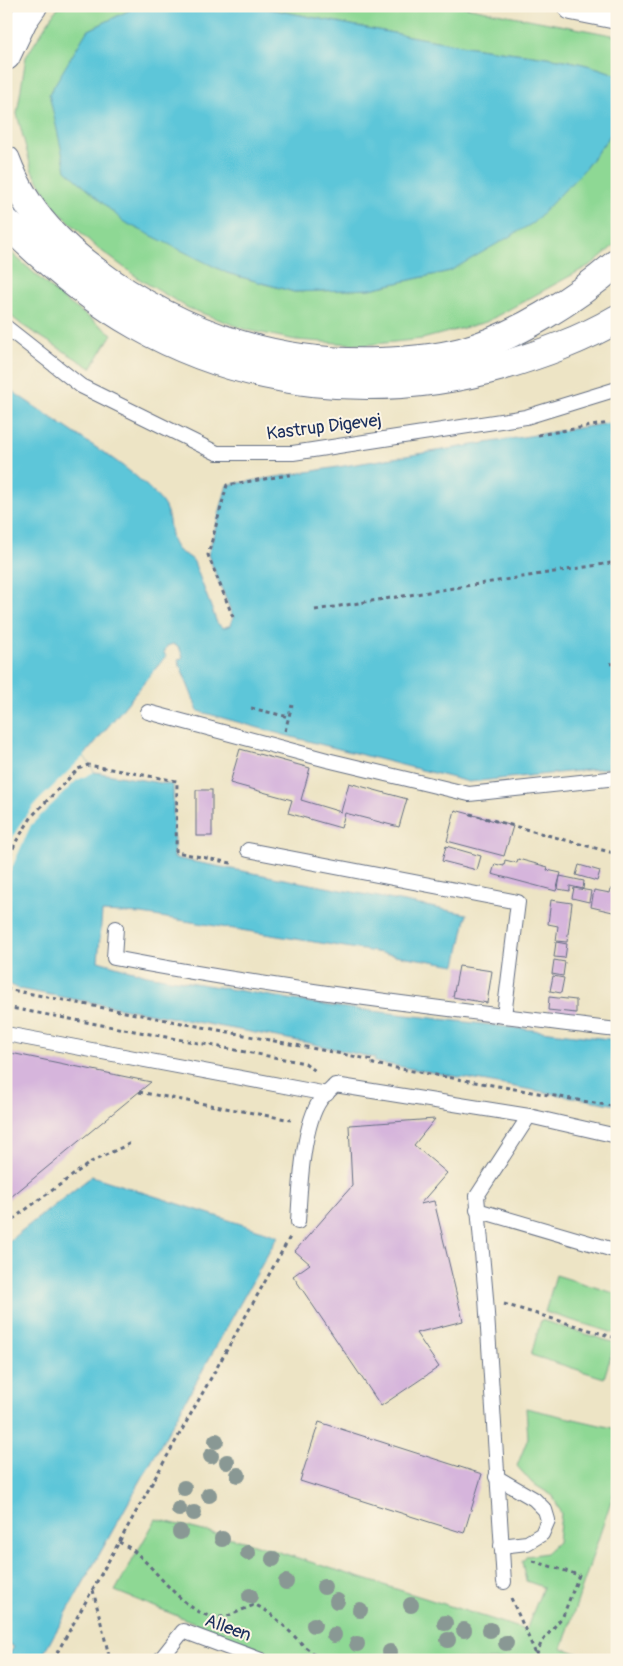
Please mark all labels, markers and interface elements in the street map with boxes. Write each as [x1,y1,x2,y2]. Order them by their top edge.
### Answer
street label: Kastrup Digevej [265,409,383,445]
street label: Alleen [202,1609,254,1647]

